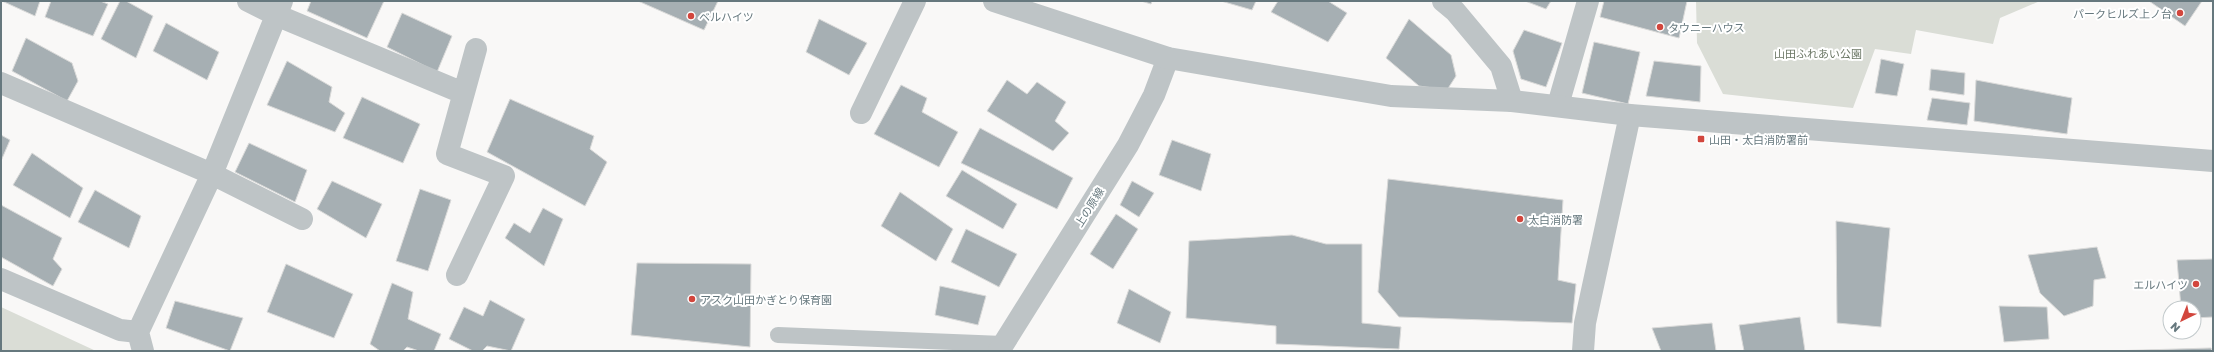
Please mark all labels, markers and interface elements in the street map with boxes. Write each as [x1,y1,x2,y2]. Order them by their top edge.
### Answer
place label: パークヒルズ上ノ台 [2073,7,2172,20]
marker: パークヒルズ上ノ台 [2175,8,2185,18]
place label: ベルハイツ [699,10,754,23]
marker: ベルハイツ [686,11,696,21]
place label: タウニーハウス [1668,21,1745,34]
marker: タウニーハウス [1655,22,1665,32]
park label: 山田ふれあい公園 [1774,47,1862,60]
place label: 山田・太白消防署前 [1709,133,1808,146]
marker: 山田・太白消防署前 [1696,134,1706,144]
street label: 上の原線 [1072,185,1106,229]
place label: 太白消防署 [1528,213,1583,226]
marker: 太白消防署 [1515,214,1525,224]
place label: エルハイツ [2133,278,2188,291]
marker: エルハイツ [2191,279,2201,289]
place label: アスク山田かぎとり保育園 [700,293,832,306]
marker: アスク山田かぎとり保育園 [687,294,697,304]
north arrow [2162,300,2202,340]
text: N [2167,320,2182,335]

